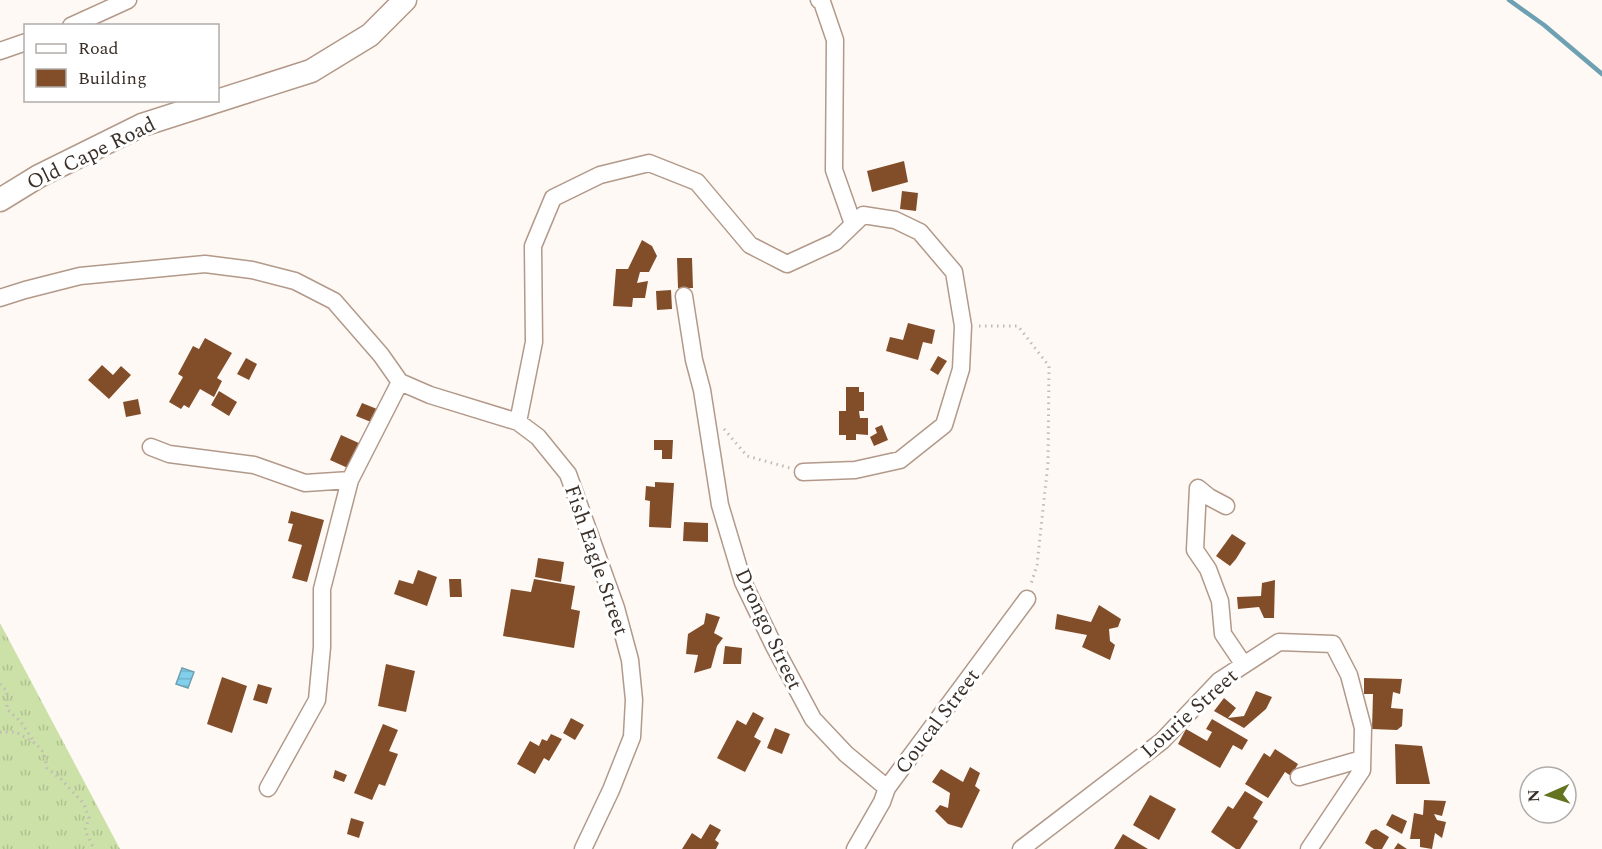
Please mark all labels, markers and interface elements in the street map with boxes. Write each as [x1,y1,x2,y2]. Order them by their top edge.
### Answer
legend [24,24,219,102]
text: Road [78,35,119,62]
text: Building [78,65,147,92]
street label: Old Cape Road [21,109,162,199]
street label: Fish Eagle Street [555,481,637,640]
street label: Drongo Street [726,563,810,696]
street label: Lourie Street [1134,661,1246,766]
street label: Coucal Street [887,662,988,781]
north arrow [1518,765,1578,825]
text: N [1522,789,1546,803]

